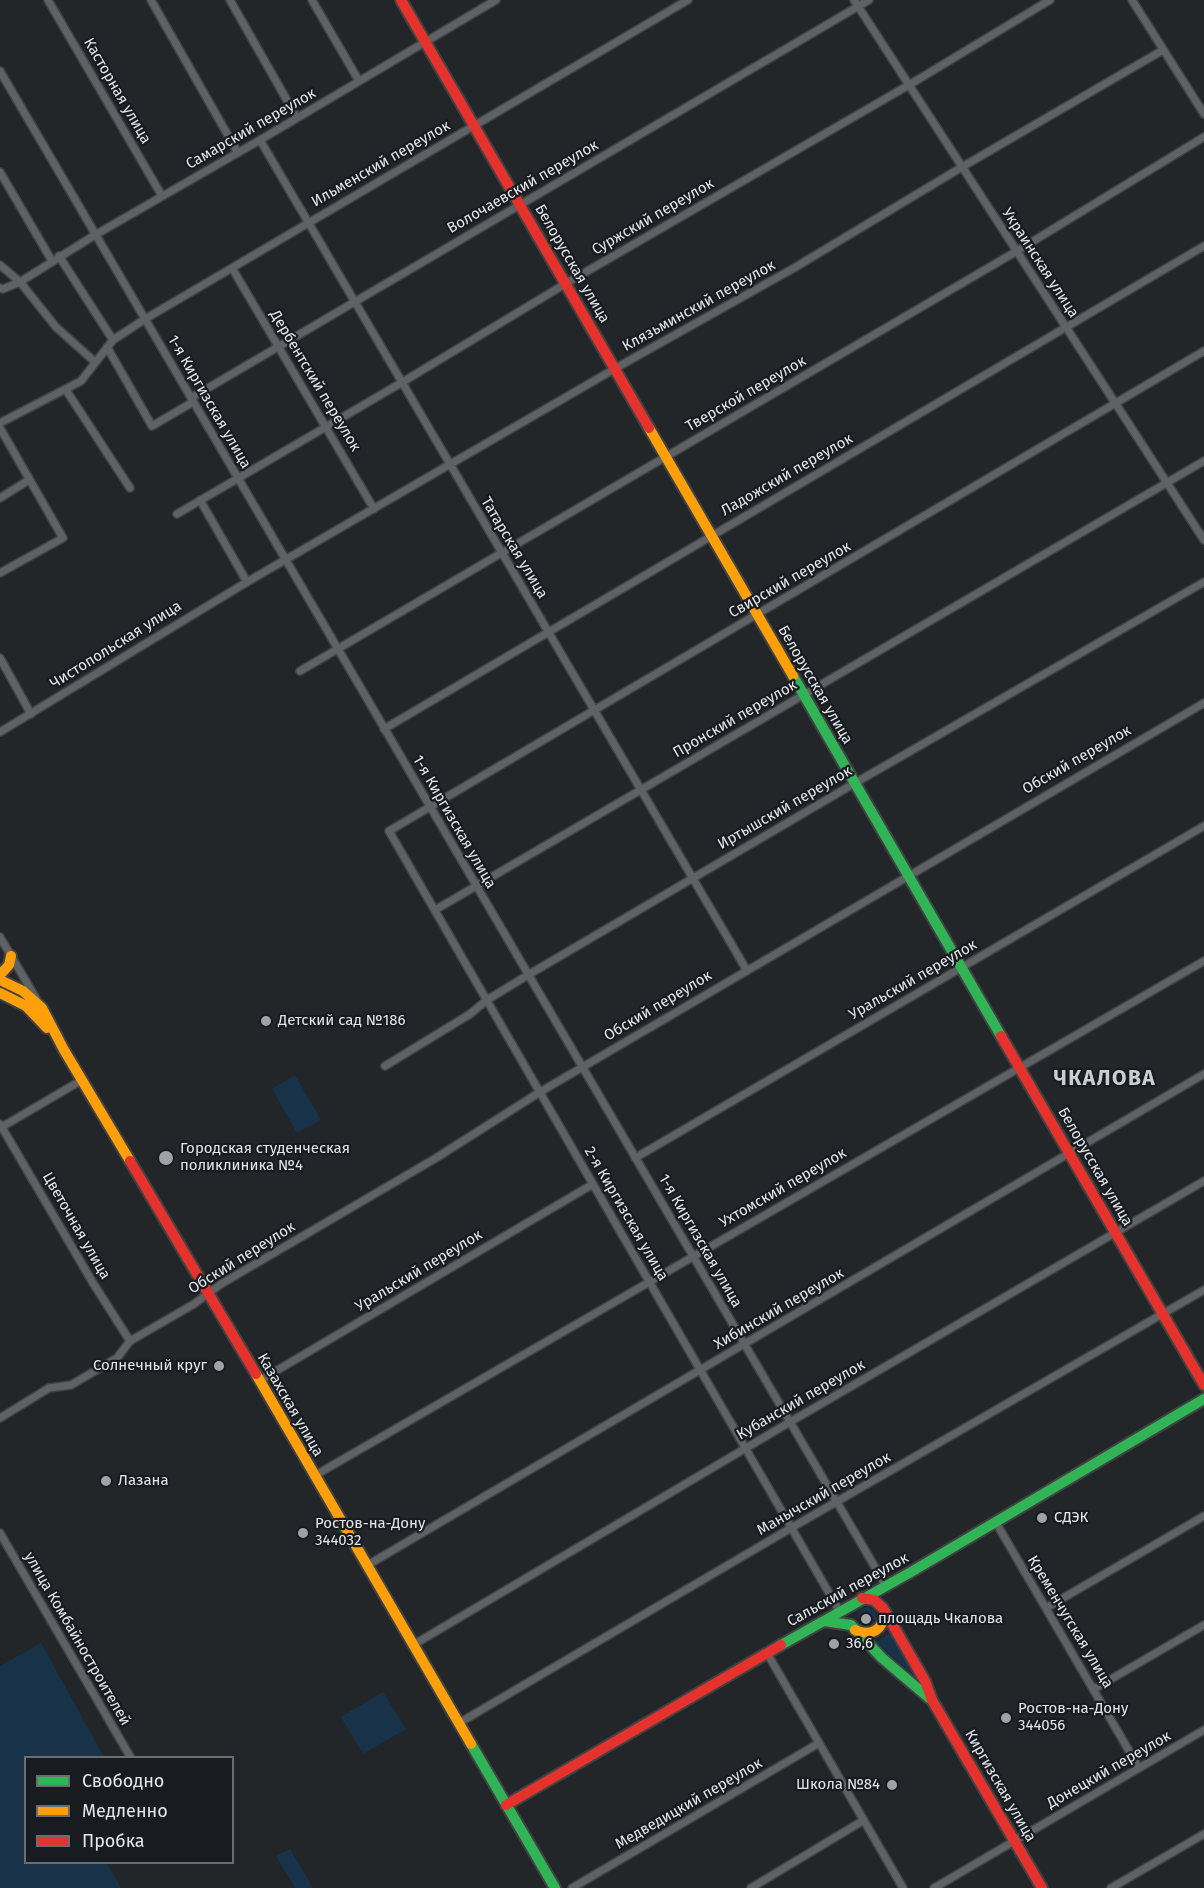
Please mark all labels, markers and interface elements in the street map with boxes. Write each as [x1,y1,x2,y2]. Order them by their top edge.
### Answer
street label: Касторная улица [79,35,155,147]
street label: Самарский переулок [183,84,319,174]
street label: Ильменский переулок [308,117,454,211]
street label: Волочаевский переулок [444,136,602,238]
street label: Суржский переулок [589,175,717,259]
street label: Белорусская улица [531,201,613,327]
street label: Украинская улица [998,205,1082,321]
street label: Клязьминский переулок [619,256,779,356]
street label: Дербентский переулок [266,307,364,455]
street label: 1-я Киргизская улица [163,332,255,472]
street label: Тверской переулок [683,352,809,436]
street label: Ладожский переулок [718,430,856,520]
street label: Татарская улица [477,494,551,602]
street label: Свирский переулок [726,538,854,622]
street label: Чистопольская улица [47,597,185,693]
street label: Белорусская улица [774,622,856,748]
street label: Пронский переулок [670,676,800,762]
street label: Обский переулок [1019,722,1135,798]
street label: 1-я Киргизская улица [408,752,500,892]
street label: Иртышский переулок [715,762,855,854]
street label: Уральский переулок [846,936,980,1024]
street label: Обский переулок [601,967,715,1045]
place label: Детский сад №186 [278,1012,405,1030]
marker: Детский сад №186 [259,1014,273,1028]
district label: ЧКАЛОВА [1054,1066,1156,1092]
street label: Белорусская улица [1054,1104,1136,1230]
place label: Городская студенческая поликлиника №4 [180,1140,350,1175]
street label: 2-я Киргизская улица [580,1144,672,1284]
street label: Ухтомский переулок [716,1144,850,1232]
marker: Городская студенческая поликлиника №4 [157,1149,175,1167]
street label: Цветочная улица [38,1169,114,1283]
street label: 1-я Киргизская улица [654,1171,746,1311]
street label: Обский переулок [185,1218,299,1298]
street label: Уральский переулок [352,1226,486,1316]
street label: Хибинский переулок [711,1264,847,1354]
street label: Казахская улица [253,1350,327,1460]
street label: Кубанский переулок [734,1356,868,1444]
place label: Солнечный круг [93,1357,207,1375]
marker: Солнечный круг [212,1359,226,1373]
street label: Манычский переулок [754,1448,894,1540]
place label: Лазана [118,1472,169,1490]
marker: Лазана [99,1474,113,1488]
place label: СДЭК [1054,1509,1088,1527]
marker: СДЭК [1035,1511,1049,1525]
place label: Ростов-на-Дону 344032 [315,1515,425,1550]
marker: Ростов-на-Дону 344032 [296,1526,310,1540]
street label: улица Комбайностроителей [20,1549,134,1729]
street label: Сальский переулок [784,1549,912,1631]
street label: Кременчугская улица [1023,1552,1117,1692]
place label: площадь Чкалова [878,1610,1003,1628]
marker: площадь Чкалова [859,1612,873,1626]
place label: 36,6 [846,1635,873,1653]
marker: 36,6 [827,1637,841,1651]
place label: Ростов-на-Дону 344056 [1018,1700,1128,1735]
marker: Ростов-на-Дону 344056 [999,1711,1013,1725]
street label: Киргизская улица [961,1727,1039,1845]
street label: Донецкий переулок [1044,1727,1174,1813]
street label: Медведицкий переулок [612,1754,766,1854]
legend [24,1756,234,1864]
text: Свободно [82,1770,164,1792]
place label: Школа №84 [796,1776,880,1794]
marker: Школа №84 [885,1778,899,1792]
text: Медленно [82,1800,168,1822]
text: Пробка [82,1830,145,1852]

